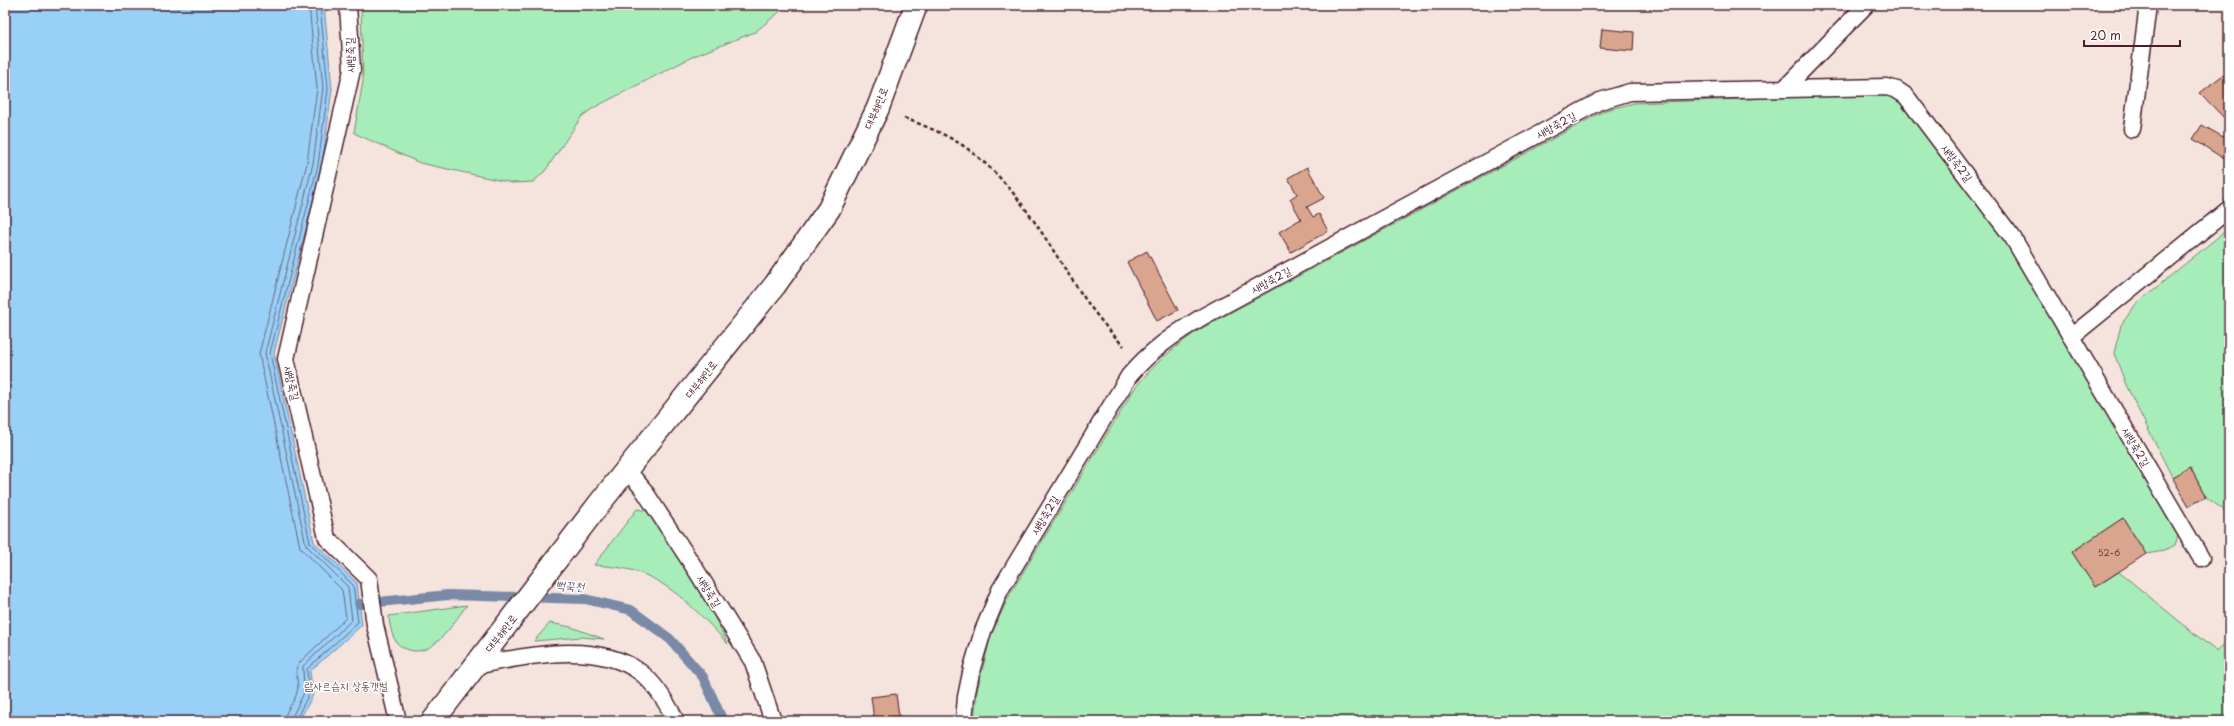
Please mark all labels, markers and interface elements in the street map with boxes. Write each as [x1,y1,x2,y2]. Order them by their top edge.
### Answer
scale bar [2084,22,2180,48]
text: 20 m [2090,26,2121,44]
street label: 새방죽길 [341,37,358,73]
street label: 대부해안로 [859,84,892,131]
street label: 새방죽2길 [1533,107,1579,142]
street label: 새방죽2길 [1938,140,1977,185]
street label: 새방죽2길 [1248,262,1294,297]
street label: 대부해안로 [680,356,721,401]
street label: 새방죽길 [280,364,305,402]
street label: 새방죽2길 [2118,424,2155,470]
street label: 새방죽2길 [1026,492,1063,538]
house number: 52-6 [2098,545,2120,559]
street label: 새방죽길 [693,571,726,610]
water label: 뻑꾹천 [555,575,586,595]
street label: 대부해안로 [480,610,521,655]
park label: 람사르습지 상동갯벌 [304,677,388,694]

